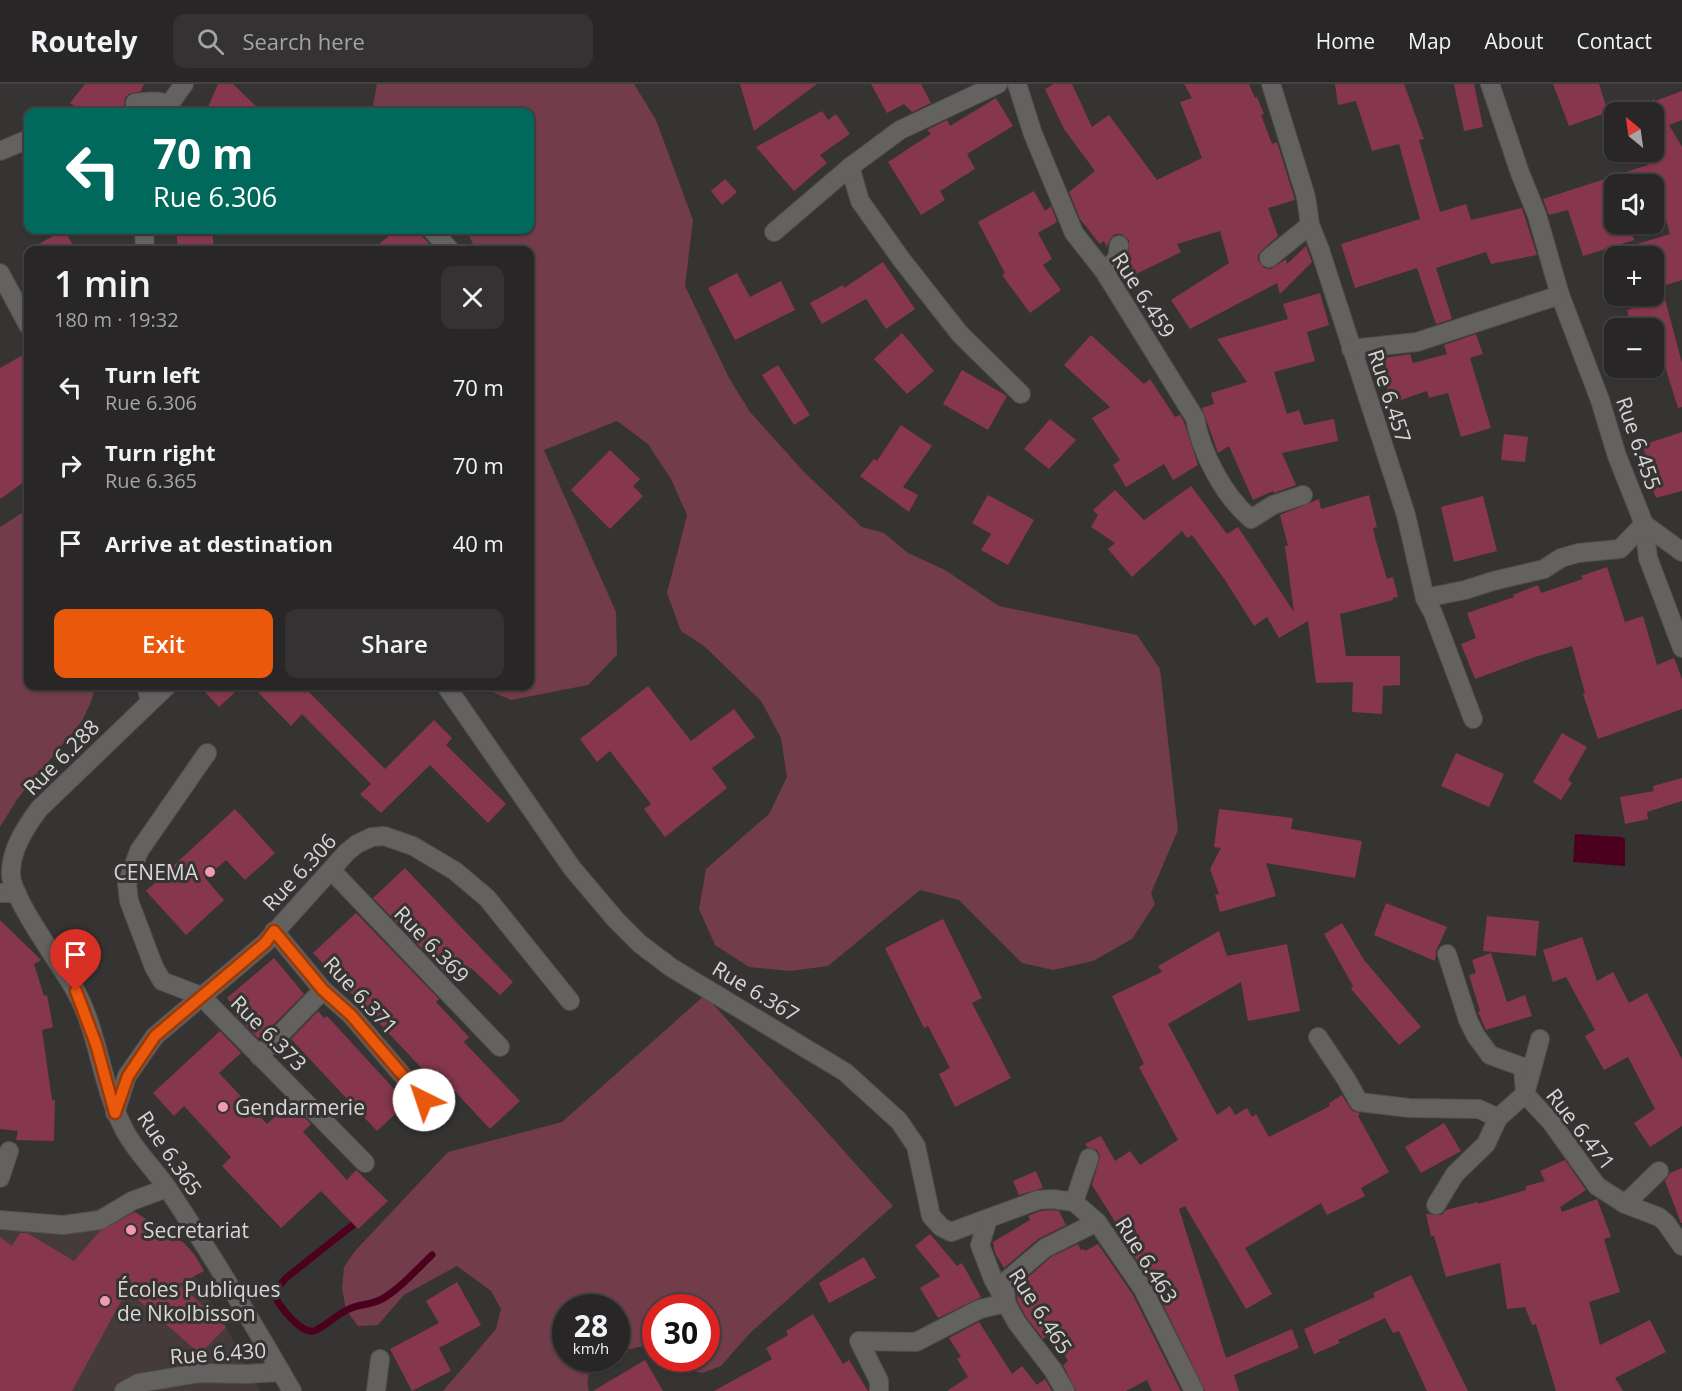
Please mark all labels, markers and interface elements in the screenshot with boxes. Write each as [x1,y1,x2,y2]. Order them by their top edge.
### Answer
search box [173,14,593,68]
text: Routely [30,22,137,60]
icon: search [194,25,227,58]
text: Search here [242,26,365,56]
text: Home [1316,27,1375,55]
text: Map [1408,27,1451,55]
text: About [1484,27,1544,55]
text: Contact [1577,27,1652,55]
north arrow [1604,102,1664,162]
map controls [1604,102,1664,378]
text: 70 m [153,124,253,181]
icon: left [54,132,132,210]
button: sound [1604,174,1664,234]
text: Rue 6.306 [153,178,277,215]
button: + [1604,246,1664,306]
street label: Rue 6.459 [1106,247,1182,343]
text: 1 min [54,259,151,308]
button: close [441,266,504,329]
text: 180 m · 19:32 [54,306,179,333]
button: − [1604,318,1664,378]
street label: Rue 6.457 [1362,346,1418,446]
text: Turn left [105,359,200,389]
icon: left [54,371,87,404]
text: 70 m [453,372,504,402]
text: Rue 6.306 [105,389,197,416]
street label: Rue 6.455 [1610,393,1668,493]
text: Turn right [105,437,216,467]
icon: right [54,449,87,482]
text: 70 m [453,450,504,480]
text: Rue 6.365 [105,467,197,494]
icon: arrive [54,527,87,560]
text: Arrive at destination [105,528,333,558]
text: 40 m [453,528,504,558]
button: Exit [54,609,273,678]
button: Share [285,609,504,678]
street label: Rue 6.288 [17,713,105,801]
street label: Rue 6.306 [256,827,342,917]
place label: CENEMA [113,858,199,886]
marker: CENEMA [203,865,217,879]
street label: Rue 6.369 [388,900,476,988]
pin [50,929,101,991]
icon: arrive [59,938,92,971]
street label: Rue 6.371 [318,950,404,1040]
street label: Rue 6.367 [707,954,805,1028]
street label: Rue 6.373 [225,989,313,1077]
position arrow [392,1068,456,1132]
street label: Rue 6.471 [1540,1082,1622,1176]
place label: Gendarmerie [235,1093,365,1121]
marker: Gendarmerie [216,1100,230,1114]
street label: Rue 6.365 [131,1105,209,1201]
street label: Rue 6.463 [1110,1212,1184,1308]
place label: Secretariat [143,1216,249,1244]
marker: Secretariat [124,1223,138,1237]
street label: Rue 6.465 [1003,1263,1079,1359]
place label: Écoles Publiques de Nkolbisson [117,1275,280,1327]
marker: Écoles Publiques de Nkolbisson [98,1294,112,1308]
speed limit sign: 30 [642,1294,720,1372]
text: 28 [574,1305,608,1346]
street label: Rue 6.430 [169,1336,267,1370]
text: km/h [573,1338,609,1358]

